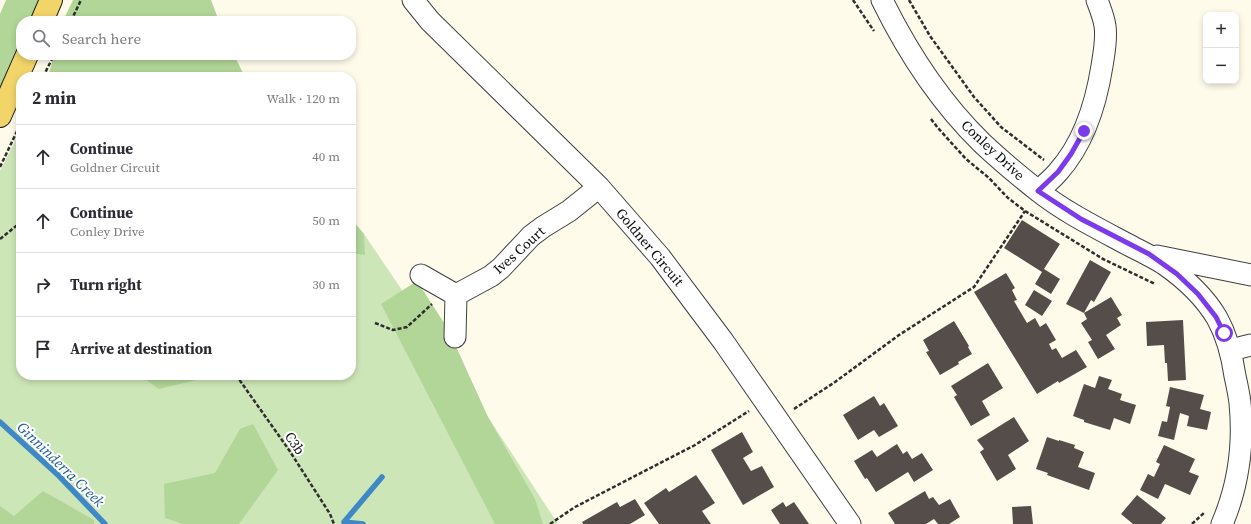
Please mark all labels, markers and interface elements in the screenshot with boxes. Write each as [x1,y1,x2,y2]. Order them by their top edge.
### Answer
map controls [1203,12,1239,84]
button: + [1203,12,1239,48]
search box [16,16,356,60]
icon: search [30,27,52,49]
text: Search here [62,28,141,49]
button: − [1203,48,1239,84]
text: 2 min [32,86,76,110]
text: Walk · 120 m [267,90,340,107]
street label: Conley Drive [957,115,1029,185]
route end [1075,122,1093,140]
text: Continue [70,138,133,159]
icon: ahead [32,146,54,168]
text: 40 m [312,148,340,165]
text: Goldner Circuit [70,159,160,176]
text: Continue [70,202,133,223]
street label: Goldner Circuit [611,204,689,291]
icon: ahead [32,210,54,232]
text: 50 m [312,212,340,229]
street label: Ives Court [489,221,550,279]
text: Conley Drive [70,223,145,240]
icon: right [32,274,54,296]
text: Turn right [70,274,142,295]
text: 30 m [312,276,340,293]
route start [1215,324,1233,342]
icon: arrive [32,338,54,360]
text: Arrive at destination [70,338,212,359]
water label: Ginninderra Creek [13,417,110,512]
street label: C3b [280,427,310,459]

